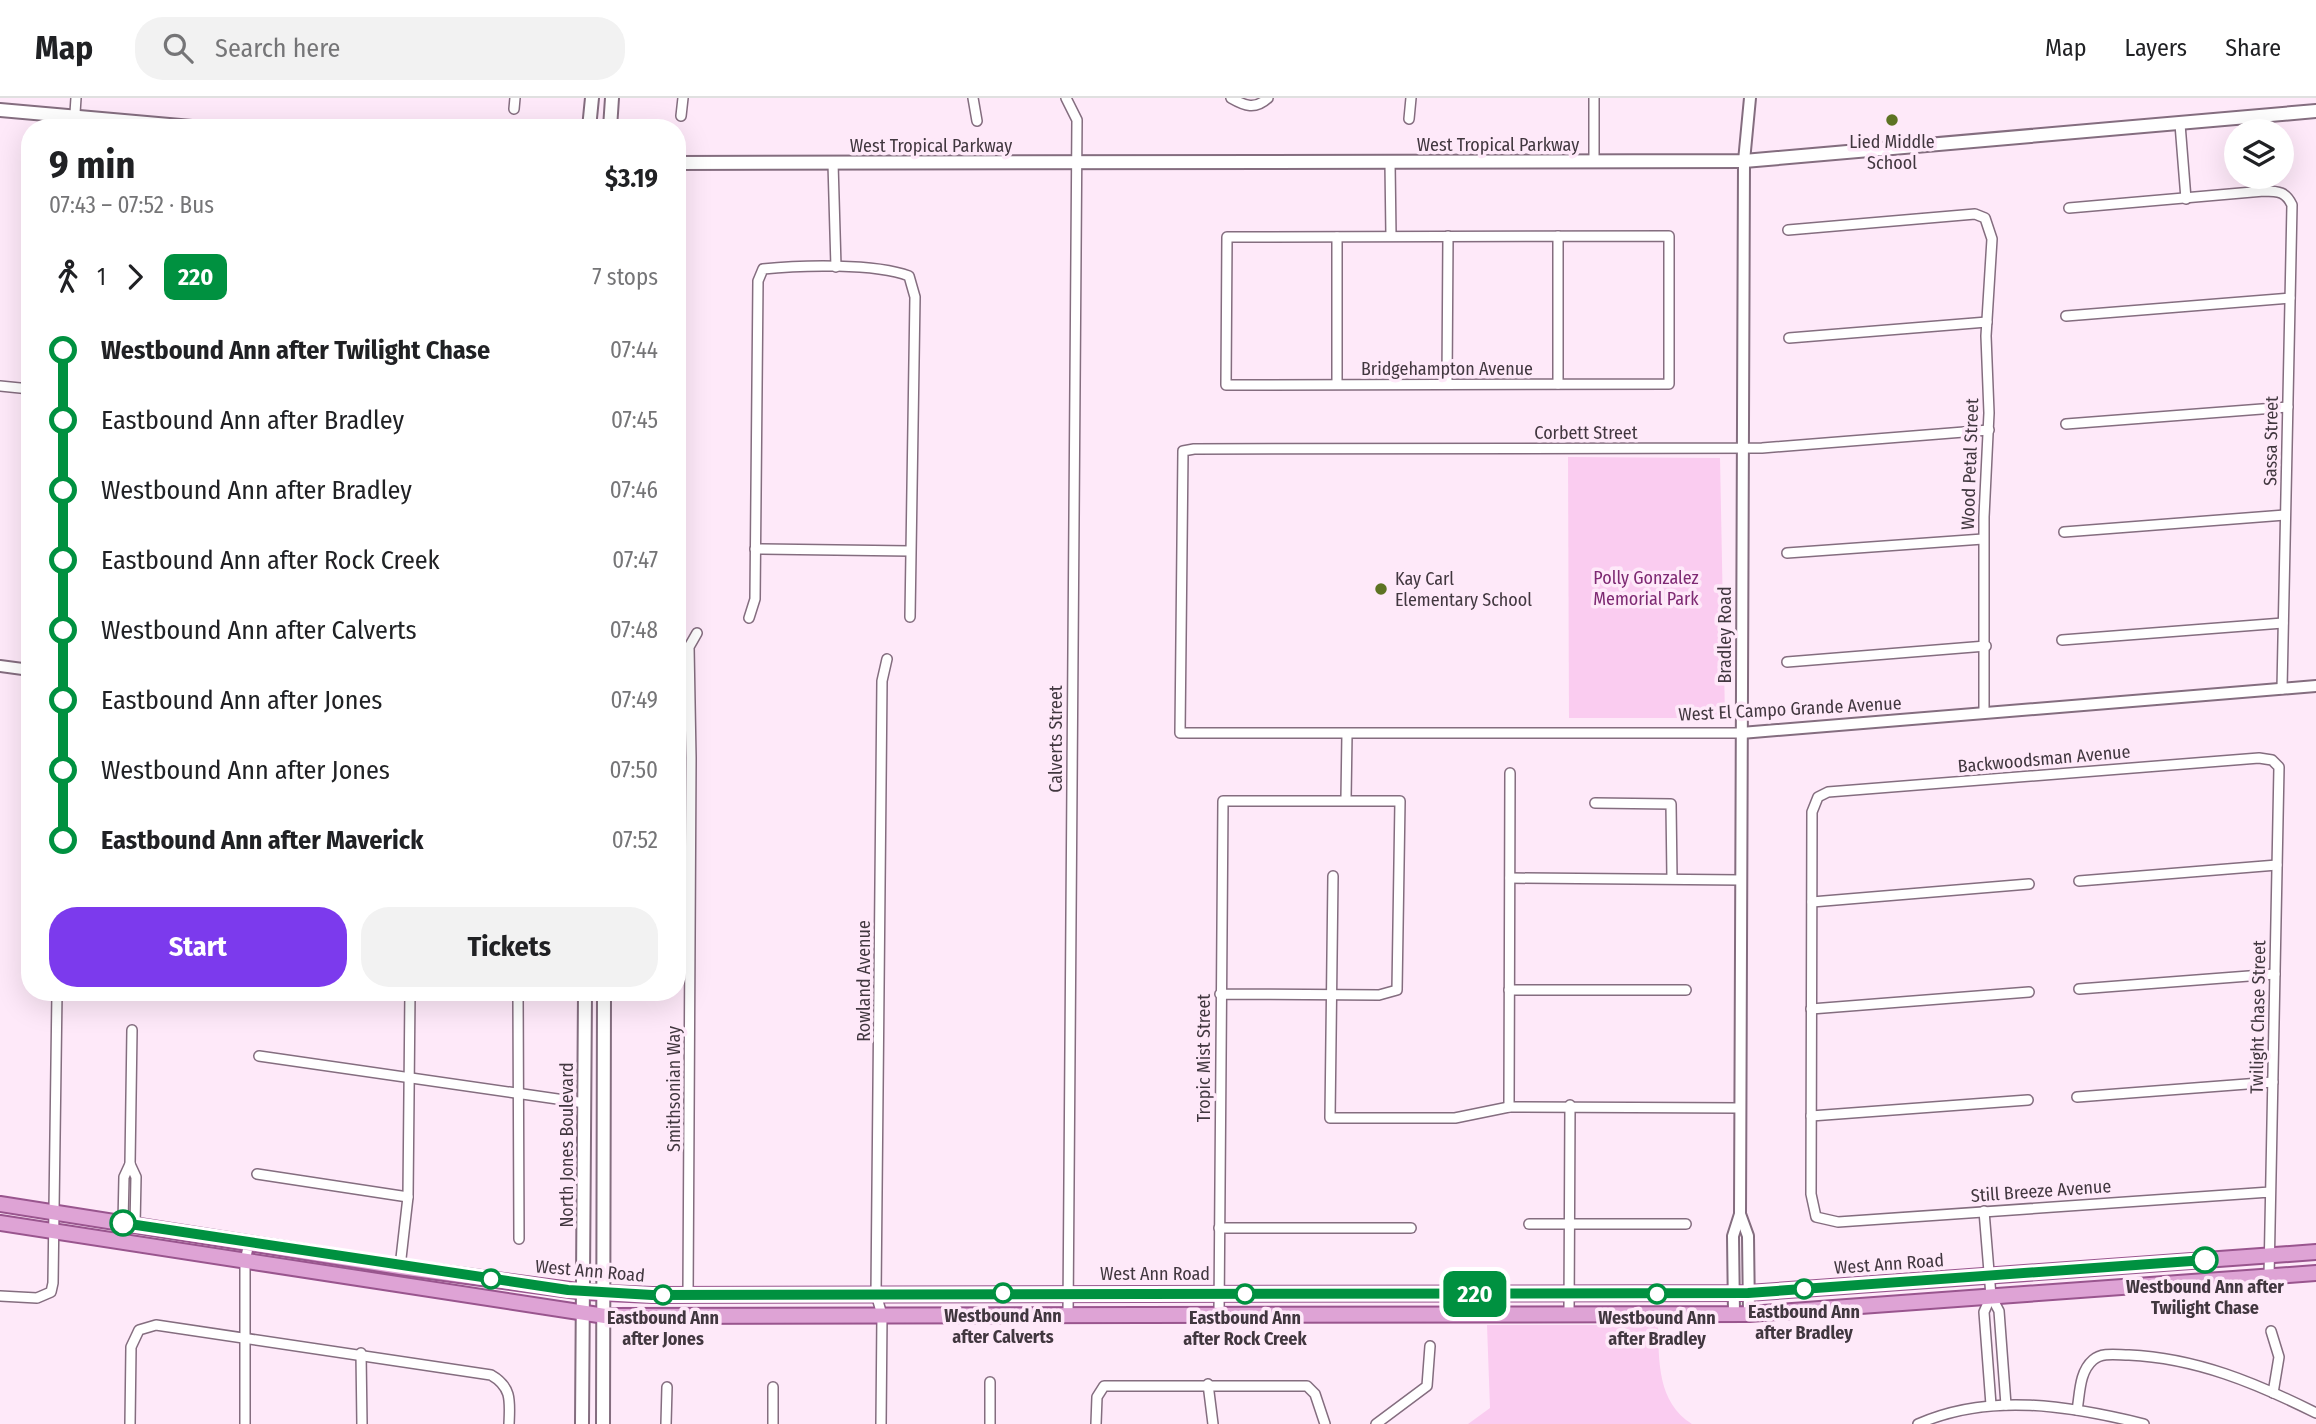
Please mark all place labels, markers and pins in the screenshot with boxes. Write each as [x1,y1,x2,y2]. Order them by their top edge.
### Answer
marker: Lied Middle School [1884,112,1900,128]
place label: Lied Middle School [1849,131,1935,174]
place label: Kay Carl Elementary School [1395,568,1532,611]
marker: Kay Carl Elementary School [1373,581,1389,597]
unlabelled marker [110,1210,136,1236]
marker: Westbound Ann after Twilight Chase [2192,1247,2218,1273]
unlabelled marker [481,1269,501,1289]
place label: Westbound Ann after Twilight Chase [2126,1276,2284,1319]
marker: Eastbound Ann after Bradley [1794,1279,1814,1299]
marker: Westbound Ann after Calverts [993,1283,1013,1303]
marker: Eastbound Ann after Rock Creek [1235,1284,1255,1304]
marker: Westbound Ann after Bradley [1647,1284,1667,1304]
marker: Eastbound Ann after Jones [653,1285,673,1305]
place label: Eastbound Ann after Bradley [1748,1301,1860,1344]
place label: Westbound Ann after Calverts [944,1305,1062,1348]
place label: Eastbound Ann after Jones [607,1307,719,1350]
place label: Eastbound Ann after Rock Creek [1183,1307,1307,1350]
place label: Westbound Ann after Bradley [1598,1307,1716,1350]

